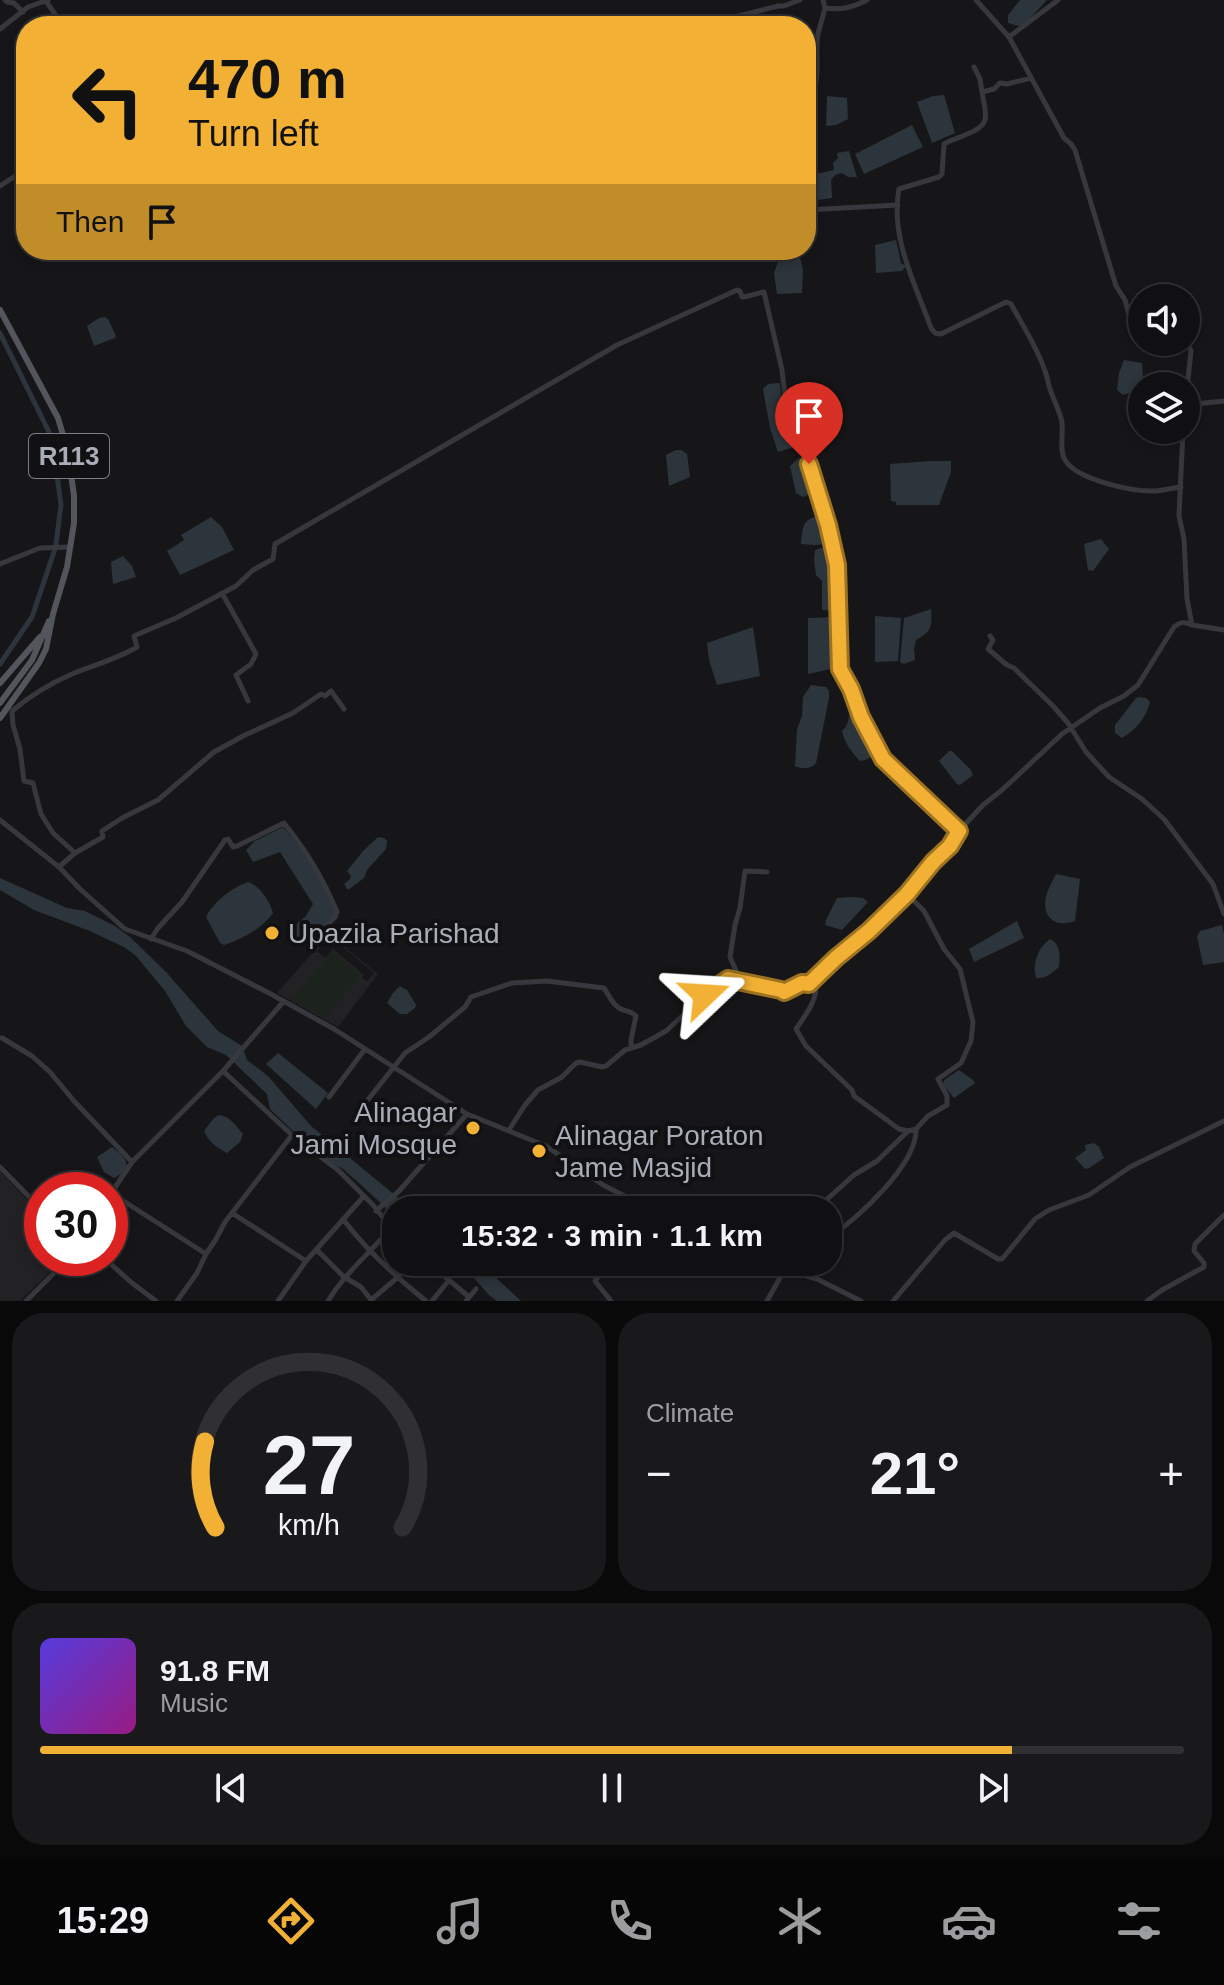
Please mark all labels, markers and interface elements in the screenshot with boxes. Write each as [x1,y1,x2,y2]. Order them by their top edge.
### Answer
text: 470 m [188,47,347,110]
icon: left [56,48,160,152]
text: Turn left [188,113,319,154]
icon: arrive [140,200,184,244]
text: Then [56,205,124,238]
map controls [1128,284,1200,444]
button: sound [1128,284,1200,356]
button: layers [1128,372,1200,444]
pin [775,382,843,464]
icon: arrive [787,394,831,438]
road number: R113 [29,434,109,478]
place label: Upazila Parishad [288,918,500,949]
marker: Upazila Parishad [263,924,281,942]
position arrow [663,953,747,1037]
place label: Alinagar Jami Mosque [290,1097,457,1160]
marker: Alinagar Jami Mosque [464,1119,482,1137]
place label: Alinagar Poraton Jame Masjid [555,1120,764,1183]
marker: Alinagar Poraton Jame Masjid [530,1142,548,1160]
speed limit sign: 30 [24,1172,128,1276]
text: 15:32 · 3 min · 1.1 km [461,1219,763,1252]
text: Climate [646,1398,734,1428]
text: 27 [263,1419,355,1512]
text: 21° [870,1440,960,1507]
text: − [646,1449,672,1498]
text: + [1158,1449,1184,1498]
text: km/h [278,1509,340,1541]
text: 91.8 FM [160,1654,270,1687]
text: Music [160,1688,228,1718]
icon: previous [209,1766,253,1810]
icon: pause [590,1766,634,1810]
icon: next [971,1766,1015,1810]
icon: directions [263,1893,319,1949]
icon: music [432,1893,488,1949]
icon: phone [602,1893,658,1949]
icon: climate [772,1893,828,1949]
icon: car [941,1893,997,1949]
icon: filters [1111,1893,1167,1949]
text: 15:29 [57,1900,149,1941]

